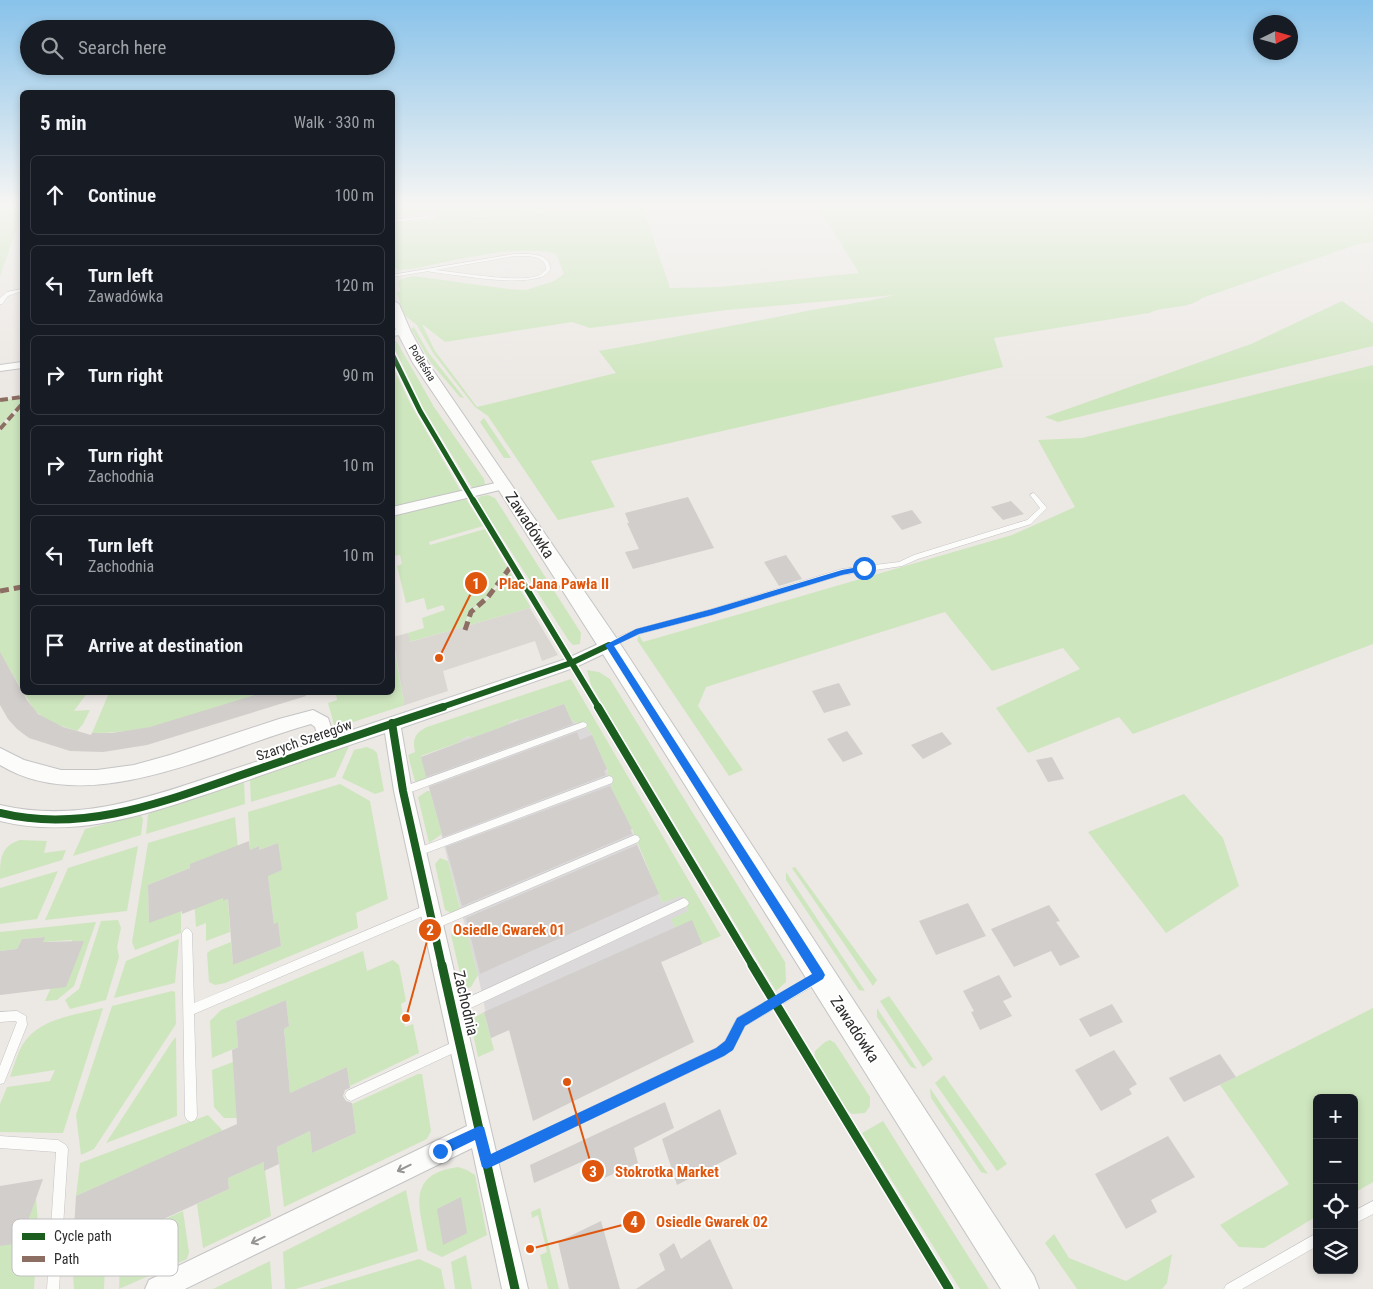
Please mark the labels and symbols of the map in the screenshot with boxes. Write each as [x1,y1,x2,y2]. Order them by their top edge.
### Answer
north arrow [1253,15,1298,60]
street label: Podleśna [406,342,438,384]
street label: Zawadówka [502,488,558,562]
route start [853,557,876,580]
callout: Plac Jana Pawła II [464,568,619,598]
text: 1 [472,575,480,593]
text: Plac Jana Pawła II [499,575,609,593]
street label: Szarych Szeregów [254,716,354,764]
callout: Osiedle Gwarek 01 [418,915,575,945]
text: 2 [426,921,434,939]
text: Osiedle Gwarek 01 [453,921,565,939]
street label: Zachodnia [449,969,483,1037]
street label: Zawadówka [827,992,883,1066]
route end [429,1140,452,1163]
callout: Stokrotka Market [580,1156,729,1186]
text: 3 [589,1163,597,1181]
text: Stokrotka Market [615,1163,719,1181]
one-way arrow [397,1164,412,1173]
callout: Osiedle Gwarek 02 [621,1207,778,1237]
text: 4 [630,1213,638,1231]
text: Osiedle Gwarek 02 [656,1213,768,1231]
legend [12,1219,178,1276]
text: Cycle path [54,1228,112,1244]
one-way arrow [251,1236,266,1245]
text: Path [54,1251,79,1267]

